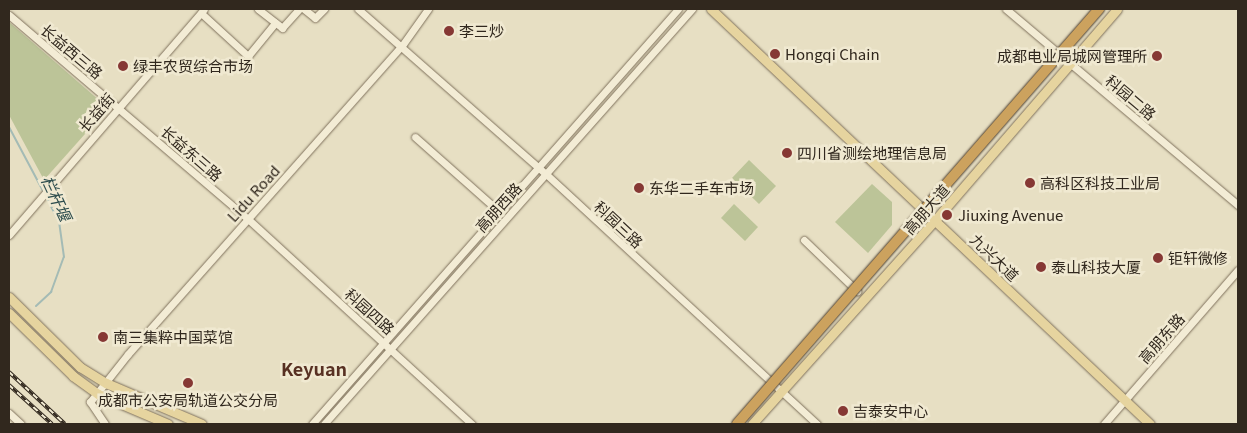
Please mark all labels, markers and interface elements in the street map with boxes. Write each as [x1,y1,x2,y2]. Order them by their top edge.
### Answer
street label: 长益西三路 [37,20,107,82]
place label: 李三炒 [459,22,504,40]
marker: 李三炒 [443,25,455,37]
place label: Hongqi Chain [785,45,880,63]
place label: 成都电业局城网管理所 [997,47,1147,65]
marker: Hongqi Chain [769,48,781,60]
marker: 成都电业局城网管理所 [1151,50,1163,62]
place label: 绿丰农贸综合市场 [133,57,253,75]
marker: 绿丰农贸综合市场 [117,60,129,72]
street label: 科园二路 [1102,71,1160,123]
street label: 长益街 [74,89,118,135]
street label: 长益东三路 [158,122,226,184]
place label: 四川省测绘地理信息局 [797,144,947,162]
marker: 四川省测绘地理信息局 [781,147,793,159]
street label: Lidu Road [223,161,283,225]
water label: 栏杆堰 [38,172,76,224]
place label: 高科区科技工业局 [1040,174,1160,192]
marker: 高科区科技工业局 [1024,177,1036,189]
street label: 高朋西路 [471,179,525,235]
place label: 东华二手车市场 [649,179,754,197]
street label: 高朋大道 [900,180,952,238]
marker: 东华二手车市场 [633,182,645,194]
street label: 科园三路 [591,197,647,251]
place label: Jiuxing Avenue [958,206,1063,224]
marker: Jiuxing Avenue [940,208,954,222]
street label: 九兴大道 [967,230,1023,284]
place label: 钜轩微修 [1168,249,1228,267]
marker: 钜轩微修 [1152,252,1164,264]
place label: 泰山科技大厦 [1051,258,1141,276]
marker: 泰山科技大厦 [1035,261,1047,273]
street label: 科园四路 [342,284,398,338]
street label: 高朋东路 [1135,309,1187,367]
place label: 南三集粹中国菜馆 [113,328,233,346]
marker: 南三集粹中国菜馆 [97,331,109,343]
district label: Keyuan [281,357,347,379]
marker: 成都市公安局轨道公交分局 [182,377,194,389]
place label: 成都市公安局轨道公交分局 [98,391,278,409]
place label: 吉泰安中心 [853,402,928,420]
marker: 吉泰安中心 [837,405,849,417]

